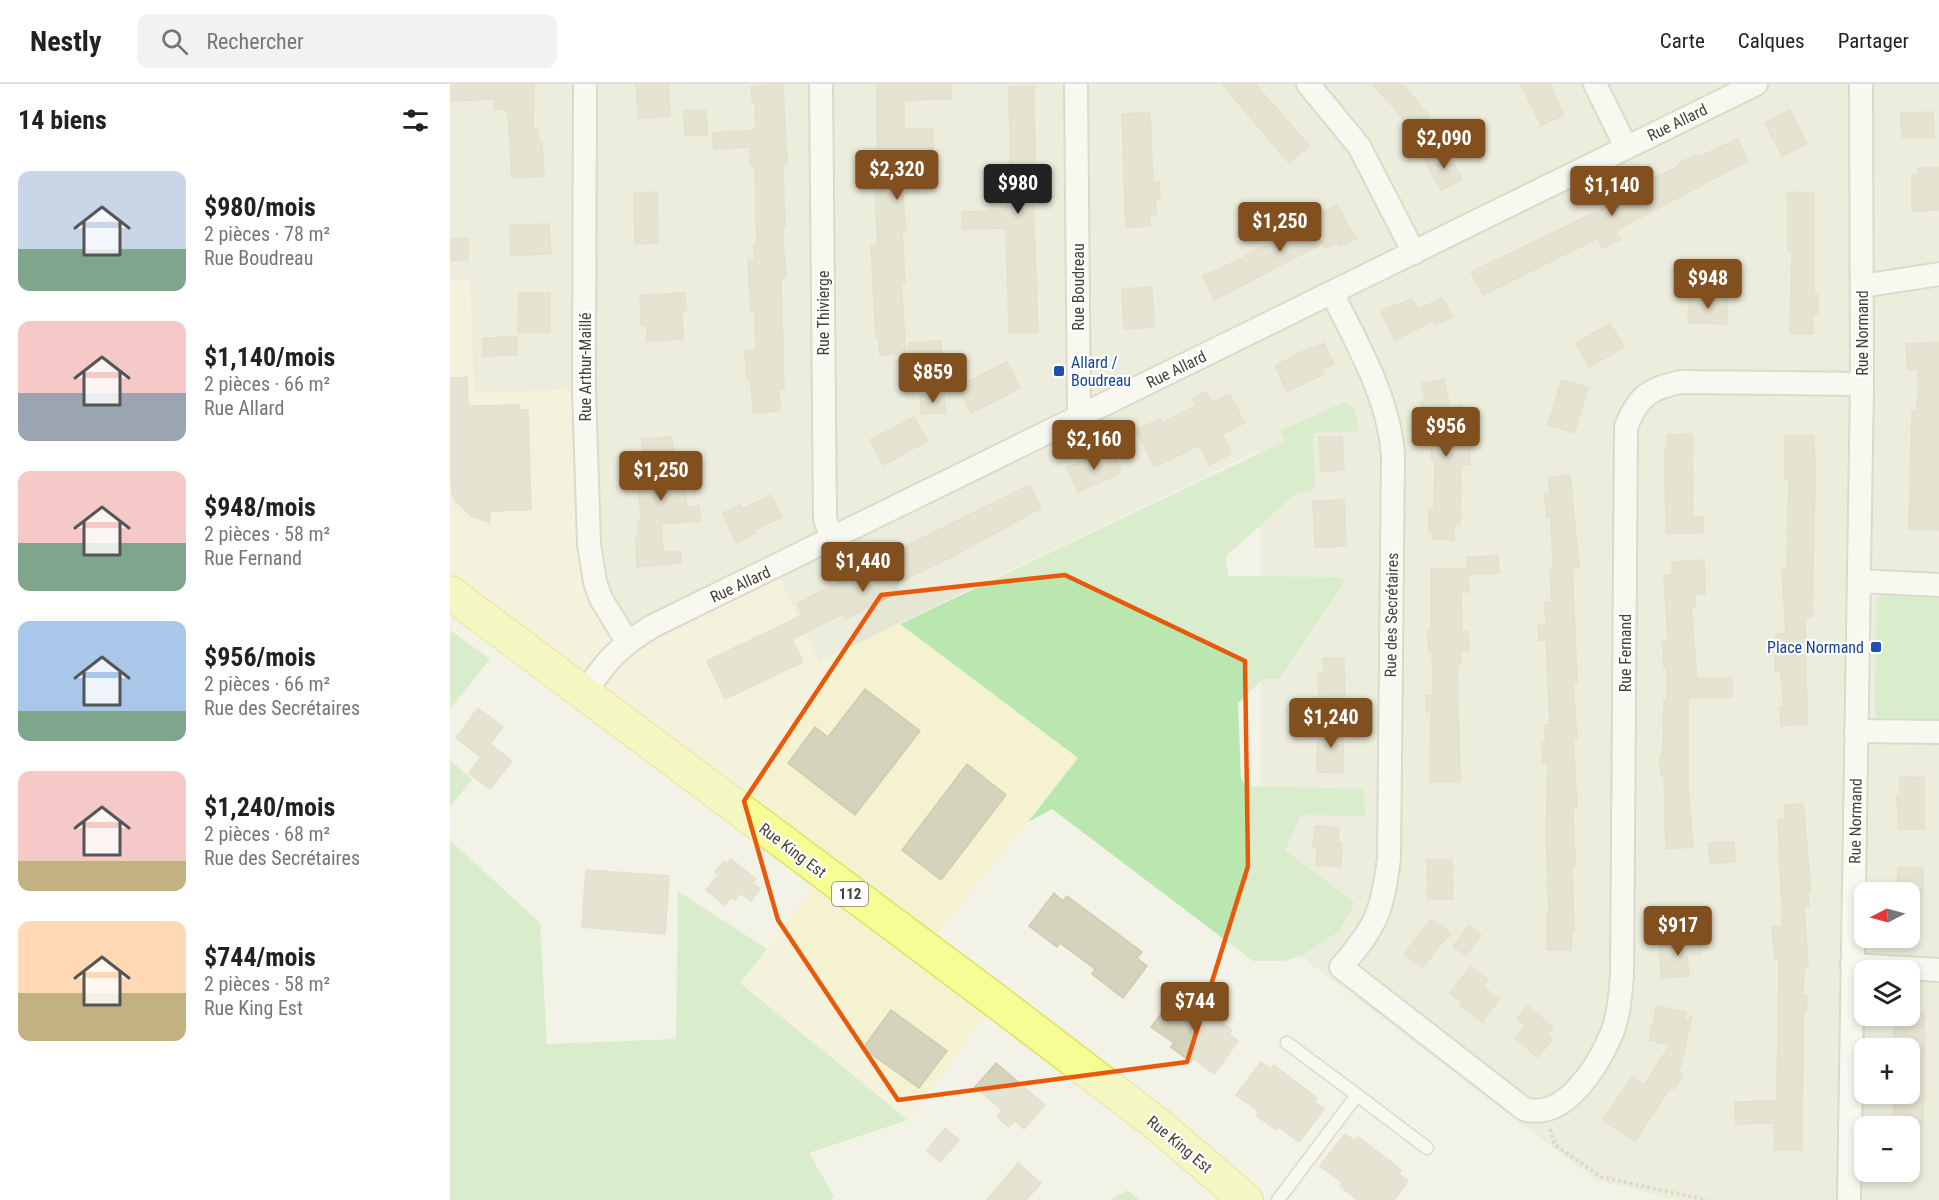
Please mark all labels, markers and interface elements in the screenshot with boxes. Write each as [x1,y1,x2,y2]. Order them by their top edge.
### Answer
search box [137,14,557,68]
text: Nestly [30,25,101,58]
icon: search [158,25,191,58]
text: Rechercher [206,29,304,54]
text: Carte [1660,29,1705,53]
text: Calques [1738,29,1805,53]
text: Partager [1838,29,1909,53]
street label: Rue Allard [1644,100,1710,145]
icon: filters [399,104,432,137]
text: 14 biens [18,105,107,135]
pin: $2,090 [1395,119,1493,170]
text: $2,090 [1416,126,1472,150]
pin: $2,320 [848,150,946,201]
text: $2,320 [869,157,925,181]
pin: $980 [982,164,1054,215]
pin: $1,140 [1563,166,1661,217]
text: $980 [998,171,1038,195]
text: $1,140 [1584,173,1640,197]
text: $980/mois [204,192,316,222]
icon: home [66,195,138,267]
pin: $1,250 [1231,202,1329,253]
text: $1,250 [1252,209,1308,233]
text: 2 pièces · 78 m² [204,222,330,246]
street label: Rue Boudreau [1069,243,1088,331]
text: Rue Boudreau [204,246,313,270]
pin: $948 [1672,259,1744,310]
text: $948 [1688,266,1728,290]
street label: Rue Thivierge [814,271,833,355]
street label: Rue Normand [1853,290,1872,376]
street label: Rue Arthur-Maillé [576,312,595,422]
text: $1,140/mois [204,342,335,372]
icon: home [66,345,138,417]
street label: Rue Allard [1143,347,1209,392]
pin: $859 [897,353,969,404]
place label: Allard / Boudreau [1071,353,1131,390]
text: $859 [913,360,953,384]
marker: Allard / Boudreau [1052,364,1066,378]
text: 2 pièces · 66 m² [204,372,330,396]
text: Rue Allard [204,396,284,420]
pin: $956 [1410,407,1482,458]
text: $956 [1426,414,1466,438]
pin: $2,160 [1045,420,1143,471]
text: $2,160 [1066,427,1122,451]
pin: $1,250 [612,451,710,502]
text: $1,250 [633,458,689,482]
text: $948/mois [204,492,316,522]
icon: home [66,495,138,567]
text: 2 pièces · 58 m² [204,522,330,546]
pin: $1,440 [814,542,912,593]
text: Rue Fernand [204,546,302,570]
text: $1,440 [835,549,891,573]
street label: Rue des Secrétaires [1381,552,1402,678]
street label: Rue Allard [707,562,773,607]
street label: Rue Fernand [1616,614,1635,692]
place label: Place Normand [1767,638,1864,657]
marker: Place Normand [1869,640,1883,654]
text: $956/mois [204,642,316,672]
icon: home [66,645,138,717]
text: 2 pièces · 66 m² [204,672,330,696]
text: Rue des Secrétaires [204,696,360,720]
pin: $1,240 [1282,698,1380,749]
text: $1,240 [1303,705,1359,729]
street label: Rue Normand [1845,778,1866,864]
text: $1,240/mois [204,792,335,822]
icon: home [66,795,138,867]
street label: Rue King Est [755,819,830,882]
text: 2 pièces · 68 m² [204,822,330,846]
text: Rue des Secrétaires [204,846,360,870]
road number: 112 [832,882,868,906]
north arrow [1854,882,1920,948]
map controls [1854,882,1920,1182]
pin: $917 [1642,906,1714,957]
text: $917 [1658,913,1698,937]
text: $744/mois [204,942,316,972]
icon: home [66,945,138,1017]
button: layers [1854,960,1920,1026]
text: 2 pièces · 58 m² [204,972,330,996]
pin: $744 [1159,982,1231,1033]
text: $744 [1175,989,1215,1013]
text: Rue King Est [204,996,303,1020]
button: + [1854,1038,1920,1104]
street label: Rue King Est [1143,1112,1216,1177]
button: − [1854,1116,1920,1182]

